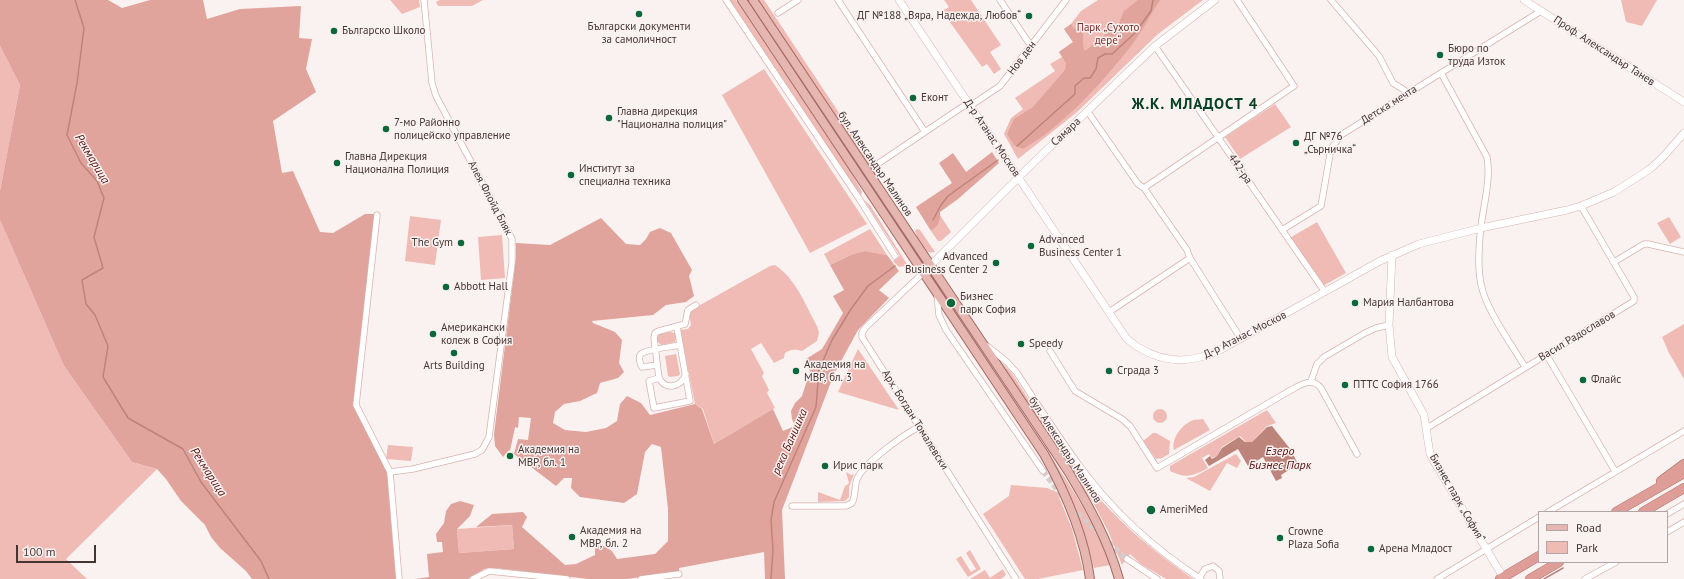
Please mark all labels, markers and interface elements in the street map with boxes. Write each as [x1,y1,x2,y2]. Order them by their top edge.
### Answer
marker: Български документи за самоличност [634,9,644,19]
place label: ДГ №188 „Вяра, Надежда, Любов“ [857,9,1021,23]
marker: ДГ №188 „Вяра, Надежда, Любов“ [1024,11,1034,21]
street label: Проф. Александър Танев [1551,13,1657,89]
place label: Български документи за самоличност [588,20,690,46]
park label: Парк „Сухото дере“ [1077,21,1139,47]
place label: Българско Школо [342,24,425,38]
marker: Българско Школо [329,26,339,36]
street label: Нов ден [1005,38,1039,78]
place label: Бюро по труда Изток [1448,42,1505,68]
marker: Бюро по труда Изток [1435,50,1445,60]
street label: Детска мечта [1359,83,1419,127]
place label: Еконт [921,91,948,105]
marker: Еконт [908,93,918,103]
street label: Д-р Атанас Москов [961,96,1023,180]
district label: Ж.К. МЛАДОСТ 4 [1132,96,1258,114]
place label: Главна дирекция "Национална полиция" [617,105,727,131]
street label: бул. Александър Малинов [835,109,915,219]
marker: Главна дирекция "Национална полиция" [604,113,614,123]
street label: Самара [1048,115,1084,149]
place label: 7-мо Районно полицейско управление [394,116,510,142]
marker: 7-мо Районно полицейско управление [381,124,391,134]
place label: ДГ №76 „Сърничка“ [1304,130,1356,156]
water label: Рекмарица [72,132,112,186]
marker: ДГ №76 „Сърничка“ [1291,138,1301,148]
place label: Главна Дирекция Национална Полиция [345,150,449,176]
street label: 442-ра [1225,151,1255,187]
marker: Главна Дирекция Национална Полиция [332,158,342,168]
street label: Алея Флойд Бляк [465,159,515,237]
place label: Институт за специална техника [579,162,671,188]
marker: Институт за специална техника [566,170,576,180]
place label: Advanced Business Center 1 [1039,233,1122,259]
place label: The Gym [412,236,453,250]
marker: The Gym [456,238,466,248]
marker: Advanced Business Center 1 [1026,241,1036,251]
place label: Advanced Business Center 2 [905,250,988,276]
marker: Advanced Business Center 2 [991,258,1001,268]
place label: Abbott Hall [454,280,508,294]
marker: Abbott Hall [441,282,451,292]
place label: Бизнес парк София [960,290,1016,316]
place label: Мария Налбантова [1363,296,1454,310]
marker: Бизнес парк София [945,297,957,309]
marker: Мария Налбантова [1350,298,1360,308]
street label: Д-р Атанас Москов [1201,308,1289,362]
street label: Васил Радославов [1536,308,1618,364]
place label: Американски колеж в София [441,321,512,347]
marker: Американски колеж в София [428,329,438,339]
place label: Speedy [1029,337,1063,351]
marker: Speedy [1016,339,1026,349]
marker: Arts Building [449,348,459,358]
place label: Академия на МВР, бл. 3 [804,358,865,384]
place label: Arts Building [423,359,485,373]
place label: Сграда 3 [1117,364,1159,378]
marker: Академия на МВР, бл. 3 [791,366,801,376]
marker: Сграда 3 [1104,366,1114,376]
street label: Арх. Богдан Томалевски [879,368,951,472]
place label: Флайс [1591,373,1621,387]
marker: Флайс [1578,375,1588,385]
place label: ПТТС София 1766 [1353,378,1439,392]
marker: ПТТС София 1766 [1340,380,1350,390]
street label: бул. Александър Малинов [1026,394,1104,506]
water label: река Банишка [769,407,811,477]
place label: Академия на МВР, бл. 1 [518,443,579,469]
water label: Рекмарица [187,445,229,499]
water label: Езеро Бизнес Парк [1249,445,1311,473]
marker: Академия на МВР, бл. 1 [505,451,515,461]
street label: Бизнес парк „София“ [1426,452,1488,544]
place label: Ирис парк [833,459,883,473]
marker: Ирис парк [820,461,830,471]
place label: AmeriMed [1160,503,1208,517]
marker: AmeriMed [1145,504,1157,516]
legend [1538,511,1668,563]
text: Road [1576,520,1601,535]
place label: Академия на МВР, бл. 2 [580,524,641,550]
place label: Crowne Plaza Sofia [1288,525,1339,551]
marker: Академия на МВР, бл. 2 [567,532,577,542]
marker: Crowne Plaza Sofia [1275,533,1285,543]
scale bar [18,537,98,563]
text: Park [1576,540,1598,555]
place label: Арена Младост [1379,542,1452,556]
text: 100 m [23,544,56,559]
marker: Арена Младост [1366,544,1376,554]

